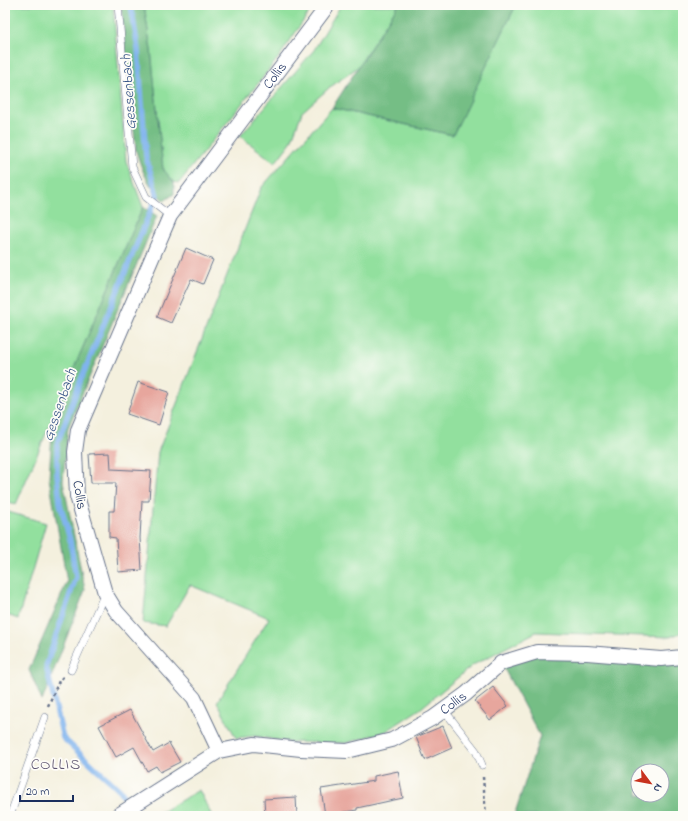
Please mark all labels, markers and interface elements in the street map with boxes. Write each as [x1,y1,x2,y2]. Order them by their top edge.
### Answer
water label: Gessenbach [115,53,143,130]
street label: Collis [258,58,292,94]
water label: Gessenbach [37,365,83,444]
street label: Collis [66,479,92,511]
street label: Collis [435,686,471,720]
district label: COLLIS [31,753,81,777]
north arrow [630,763,670,803]
scale bar [20,777,73,803]
text: N [649,780,666,795]
text: 20 m [26,783,49,801]

